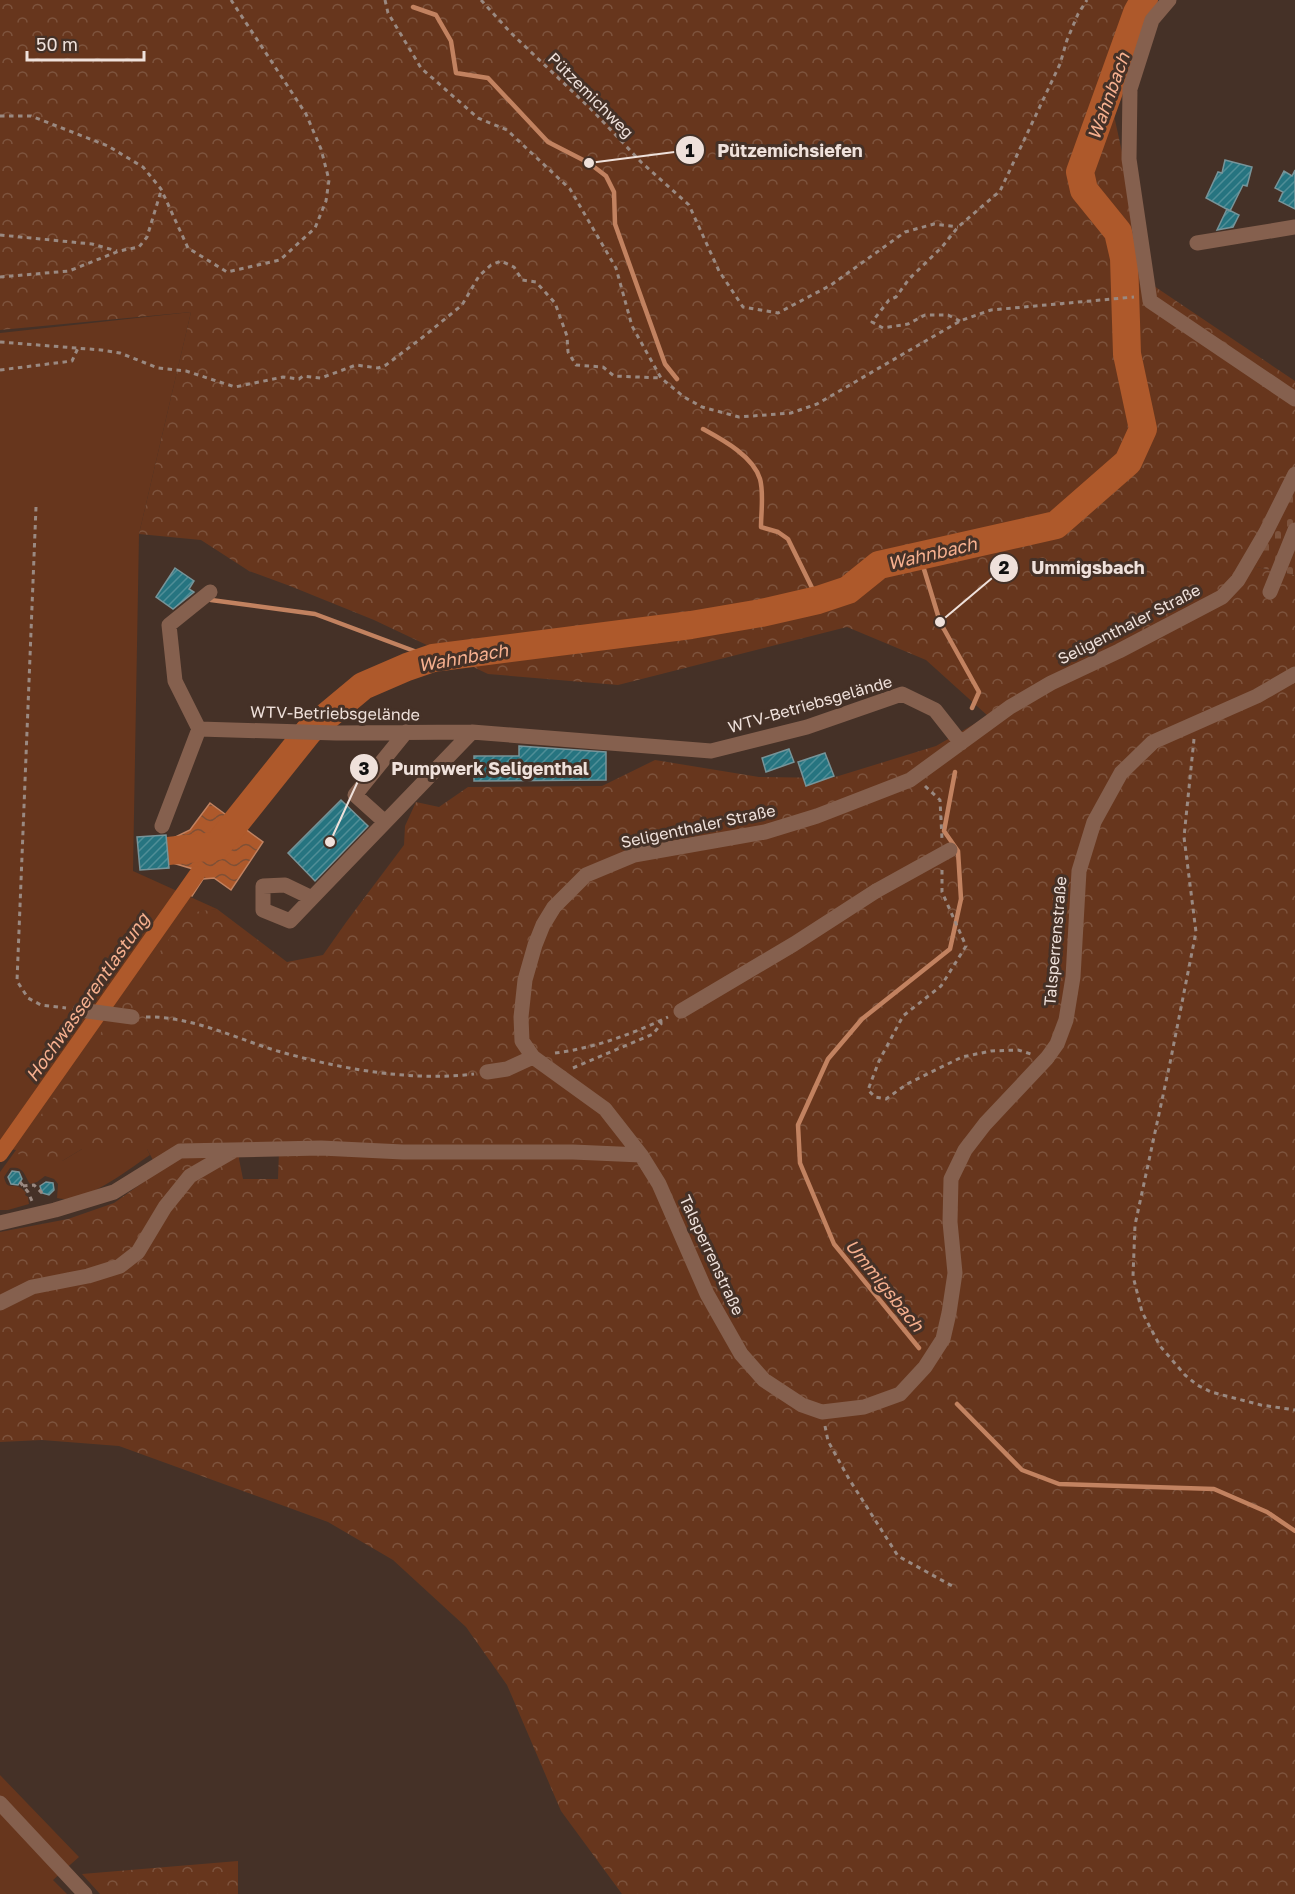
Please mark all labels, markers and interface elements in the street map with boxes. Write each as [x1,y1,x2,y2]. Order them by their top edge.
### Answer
scale bar [27,24,144,62]
text: 50 m [36,33,78,55]
street label: Pützemichweg [544,48,638,142]
water label: Wahnbach [1082,49,1134,143]
callout: Pützemichsiefen [675,132,875,168]
text: 1 [685,139,695,161]
text: Pützemichsiefen [717,139,863,161]
water label: Wahnbach [885,532,980,574]
callout: Ummigsbach [989,550,1156,586]
text: 2 [999,556,1010,578]
text: Ummigsbach [1031,556,1145,578]
street label: Seligenthaler Straße [1054,579,1204,669]
water label: Wahnbach [416,638,511,676]
street label: WTV-Betriebsgelände [726,671,894,737]
street label: WTV-Betriebsgelände [250,702,420,724]
callout: Pumpwerk Seligenthal [349,750,600,786]
text: 3 [359,757,370,779]
text: Pumpwerk Seligenthal [391,757,589,779]
street label: Seligenthaler Straße [619,800,777,852]
street label: Talsperrenstraße [1039,875,1071,1007]
water label: Hochwasserentlastung [21,907,155,1085]
street label: Talsperrenstraße [675,1192,749,1318]
water label: Ummigsbach [841,1234,930,1336]

